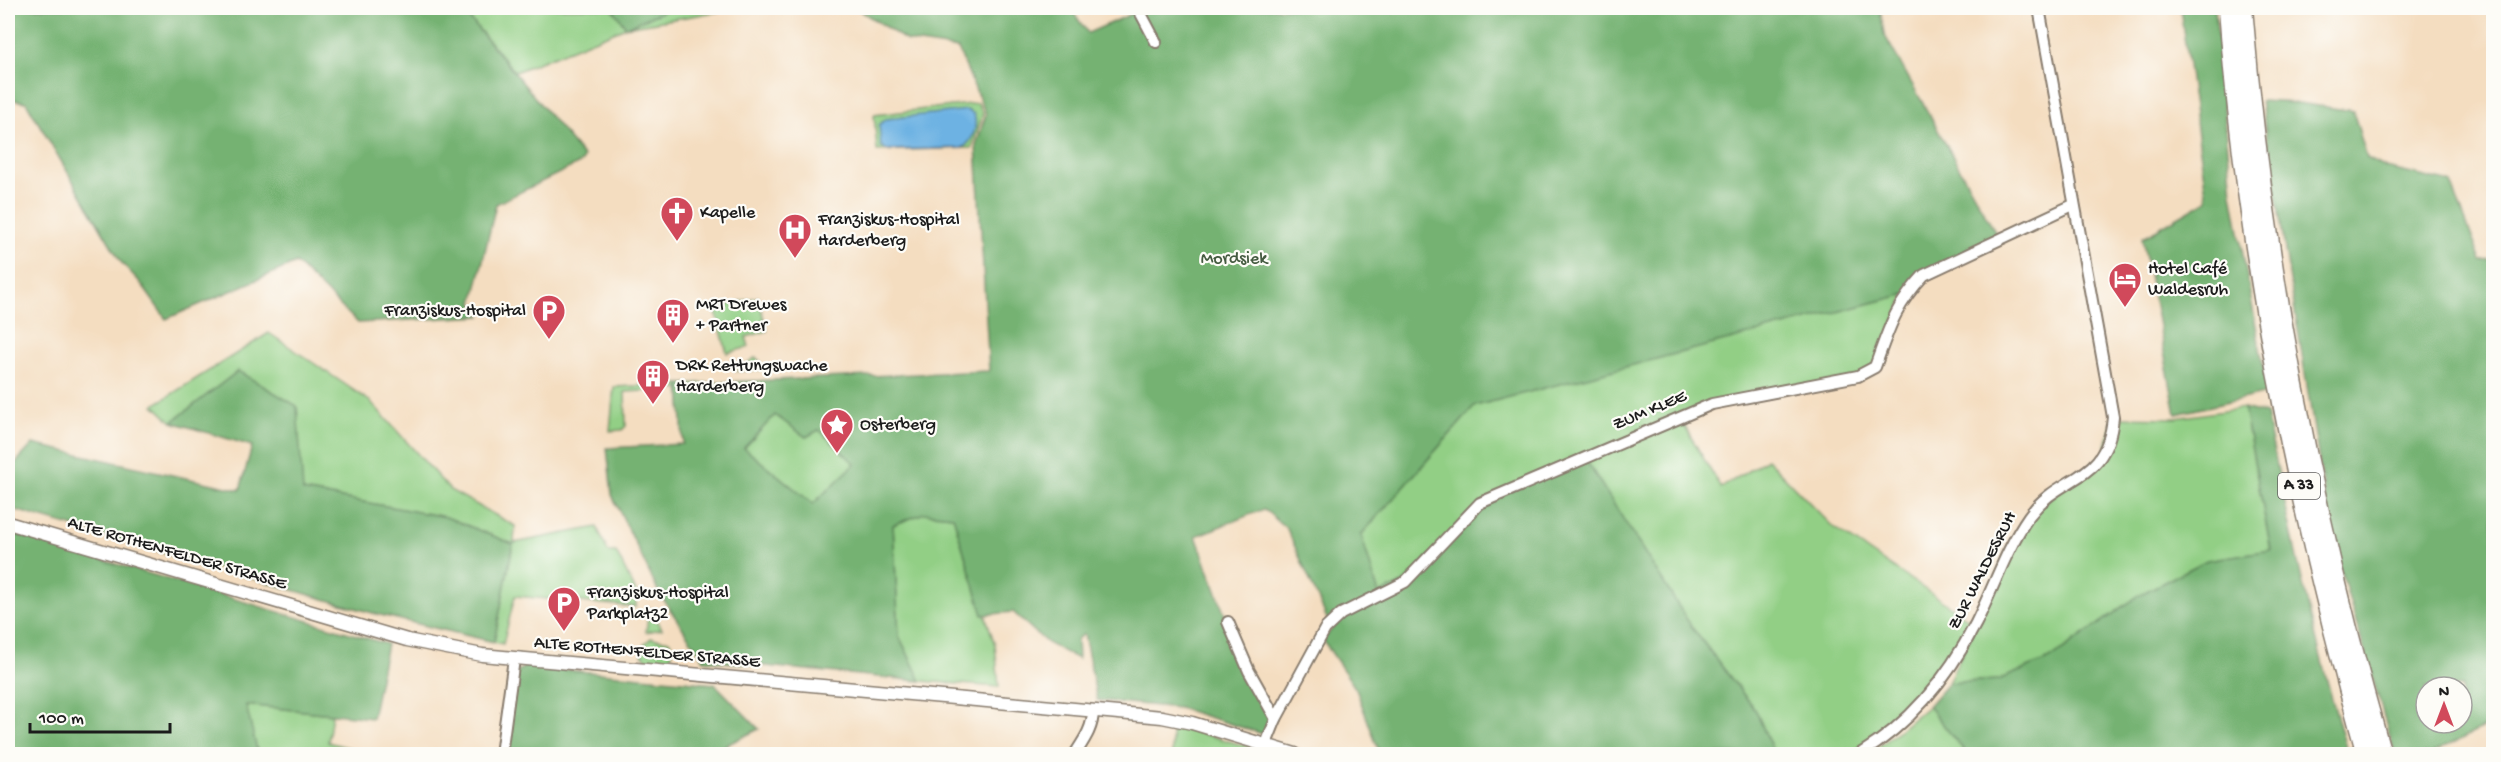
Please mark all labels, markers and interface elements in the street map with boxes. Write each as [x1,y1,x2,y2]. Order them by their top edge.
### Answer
church icon: Kapelle [659,195,695,242]
place label: Kapelle [700,203,756,224]
place label: Franziskus-Hospital Harderberg [817,210,960,252]
hospital icon: Franziskus-Hospital Harderberg [777,212,813,259]
park label: Mordsiek [1201,249,1269,270]
place label: Hotel Café Waldesruh [2148,259,2229,301]
hotel icon: Hotel Café Waldesruh [2107,261,2143,308]
parking icon: Franziskus-Hospital [531,293,567,340]
place label: MRT Drewes + Partner [696,295,788,337]
building icon: MRT Drewes + Partner [655,297,691,344]
place label: Franziskus-Hospital [383,301,526,322]
place label: DRK Rettungswache Harderberg [675,356,828,398]
building icon: DRK Rettungswache Harderberg [635,358,671,405]
street label: ZUM KLEE [1610,386,1691,436]
place icon: Osterberg [819,407,855,454]
place label: Osterberg [860,415,936,436]
road number: A 33 [2278,473,2320,499]
street label: ZUR WALDESRUH [1944,508,2022,634]
street label: ALTE ROTHENFELDER STRASSE [65,513,290,596]
place label: Franziskus-Hospital Parkplatz2 [586,583,729,625]
parking icon: Franziskus-Hospital Parkplatz2 [546,585,582,632]
street label: ALTE ROTHENFELDER STRASSE [533,633,762,673]
north arrow [2414,675,2474,735]
text: N [2439,684,2450,703]
scale bar [30,696,170,734]
text: 100 m [38,709,84,730]

